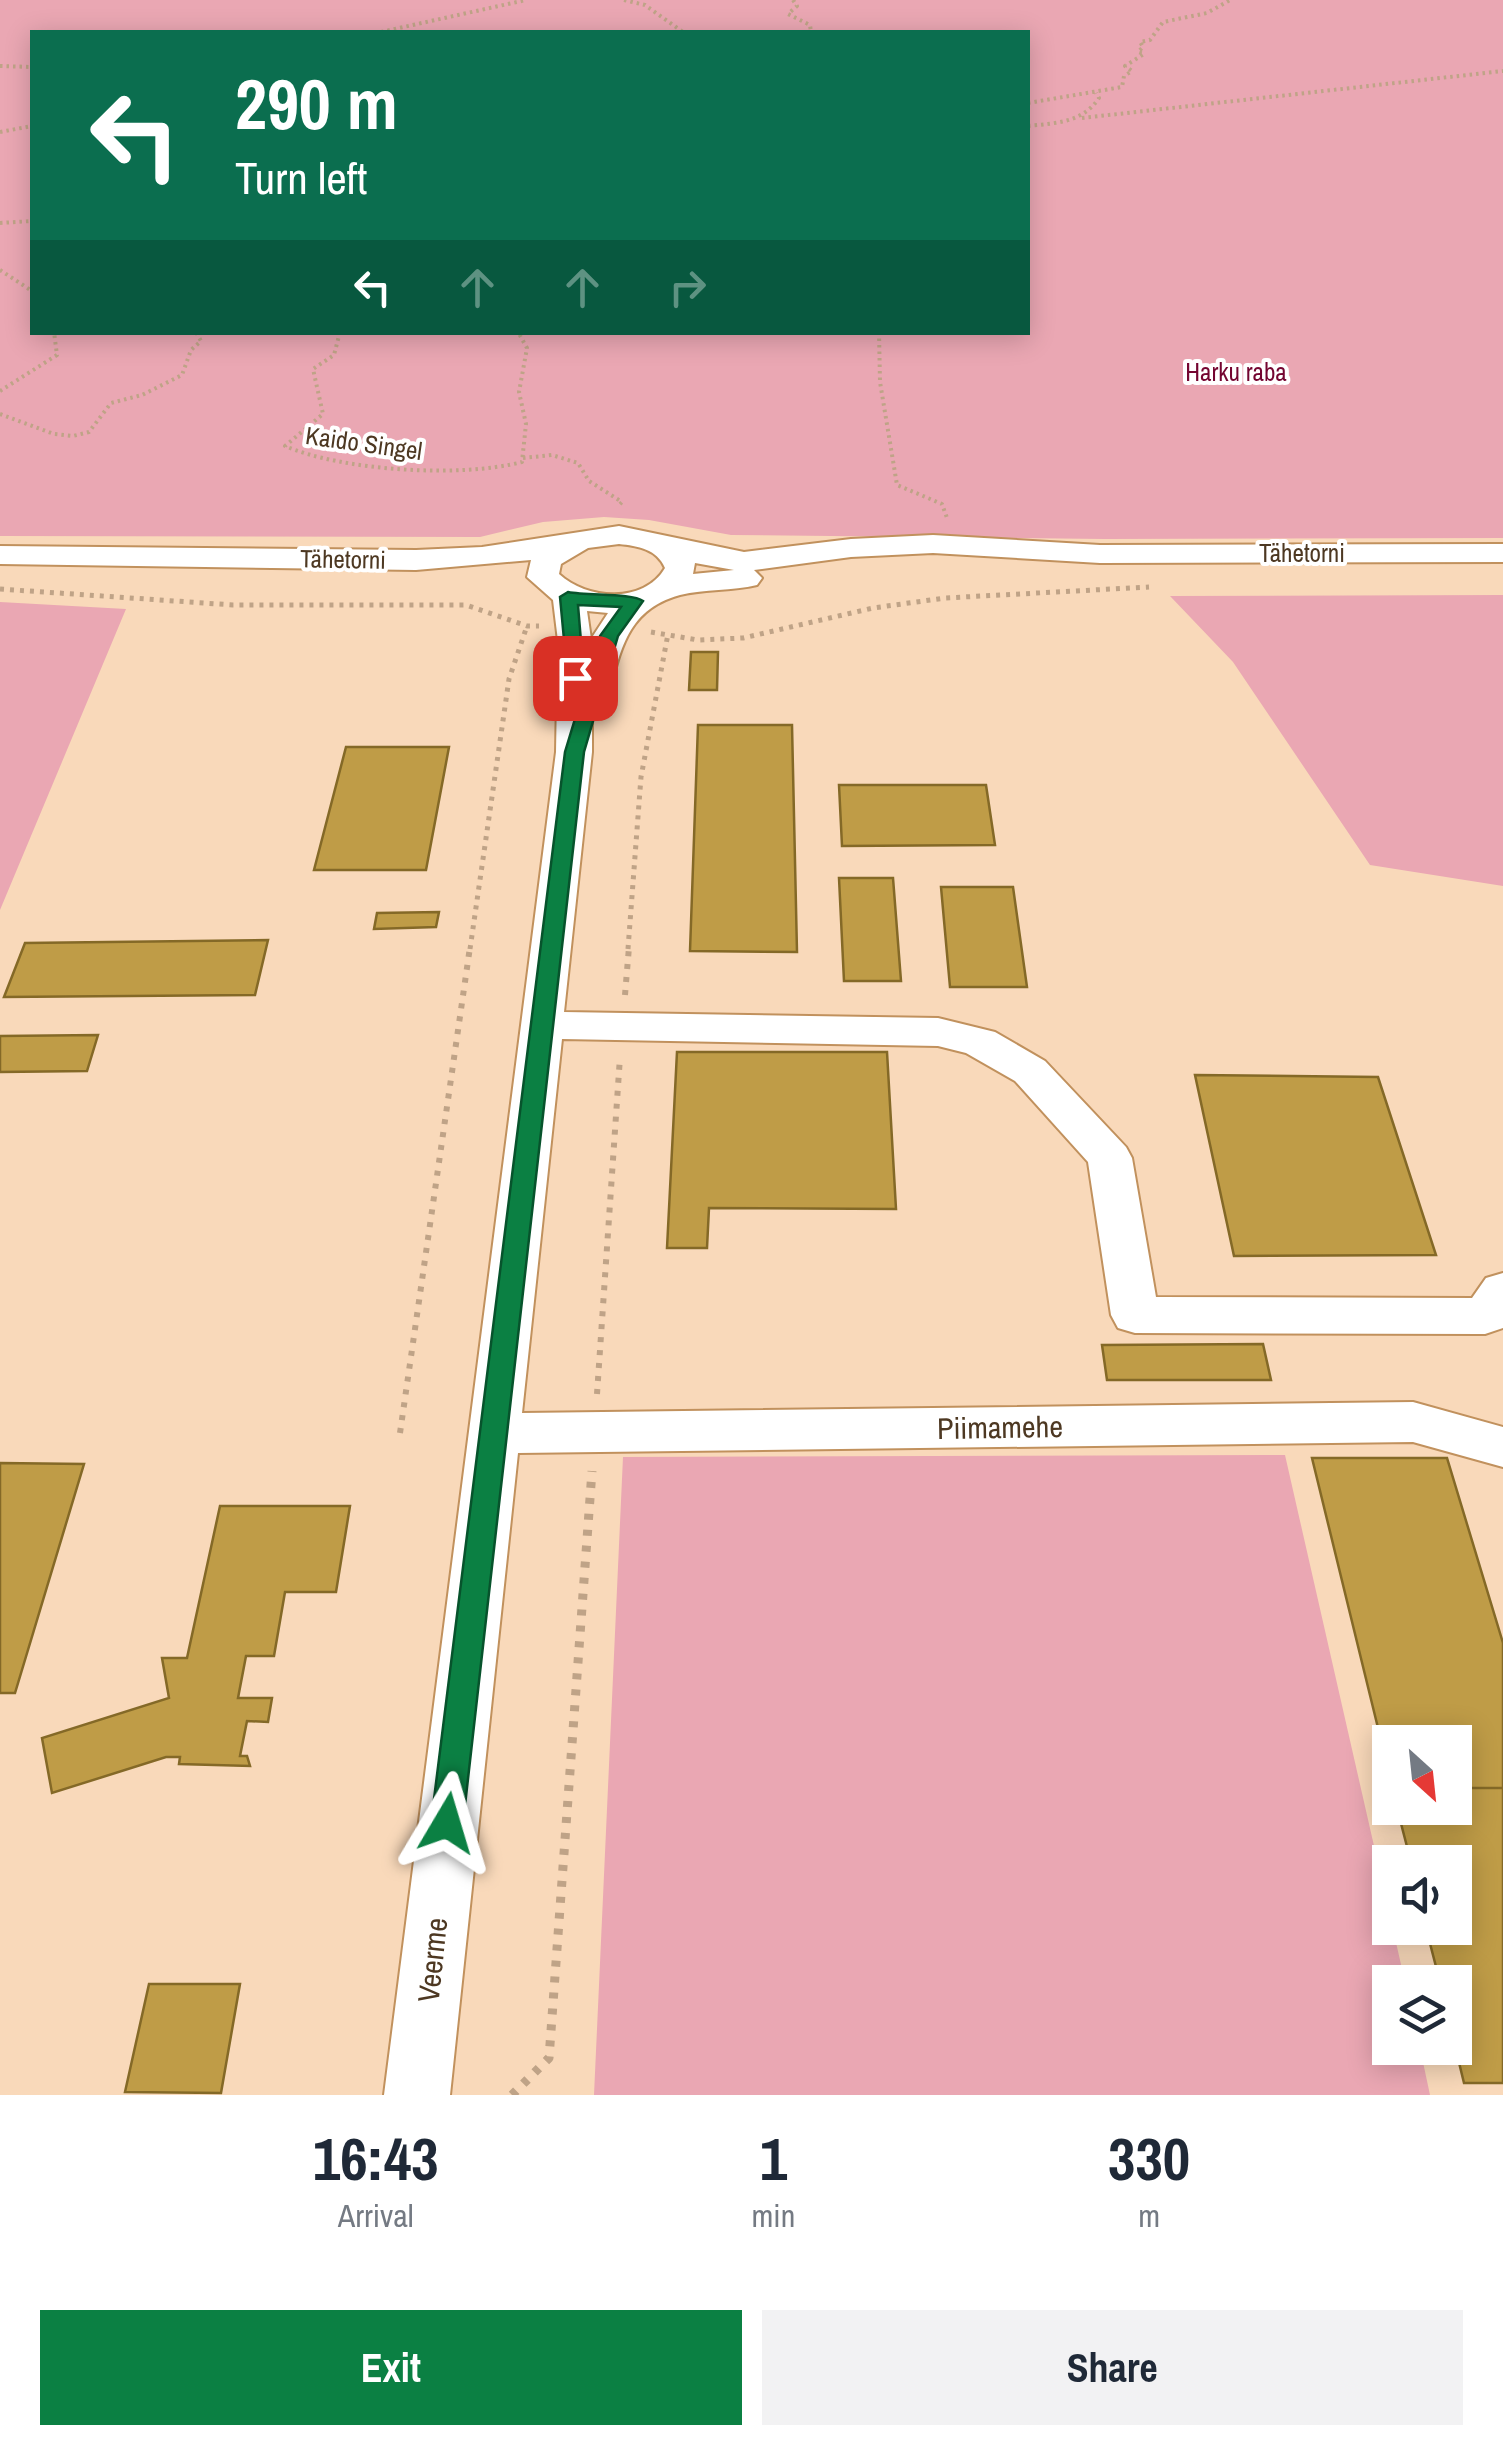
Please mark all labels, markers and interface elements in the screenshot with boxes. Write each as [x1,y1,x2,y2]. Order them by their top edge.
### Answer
text: 290 m [235,57,398,151]
icon: left [70,70,200,200]
text: Turn left [235,147,367,208]
icon: left [345,260,400,315]
icon: ahead [450,260,505,315]
icon: ahead [555,260,610,315]
icon: right [660,260,715,315]
park label: Harku raba [1185,355,1287,389]
street label: Kaido Singel [304,418,424,468]
street label: Tähetorni [1259,536,1345,570]
street label: Tähetorni [300,541,386,577]
pin [533,636,618,721]
icon: arrive [548,651,603,706]
street label: Piimamehe [937,1406,1063,1448]
north arrow [1372,1725,1472,1825]
map controls [1372,1725,1472,2065]
position arrow [395,1771,499,1875]
button: sound [1372,1845,1472,1945]
street label: Veerme [408,1916,456,2004]
button: layers [1372,1965,1472,2065]
text: 16:43 [313,2118,439,2199]
text: 1 [760,2118,787,2199]
text: 330 [1108,2118,1190,2199]
text: Arrival [338,2194,414,2237]
text: min [751,2194,795,2237]
text: m [1138,2194,1160,2237]
button: Exit [40,2310,742,2425]
button: Share [762,2310,1463,2425]

